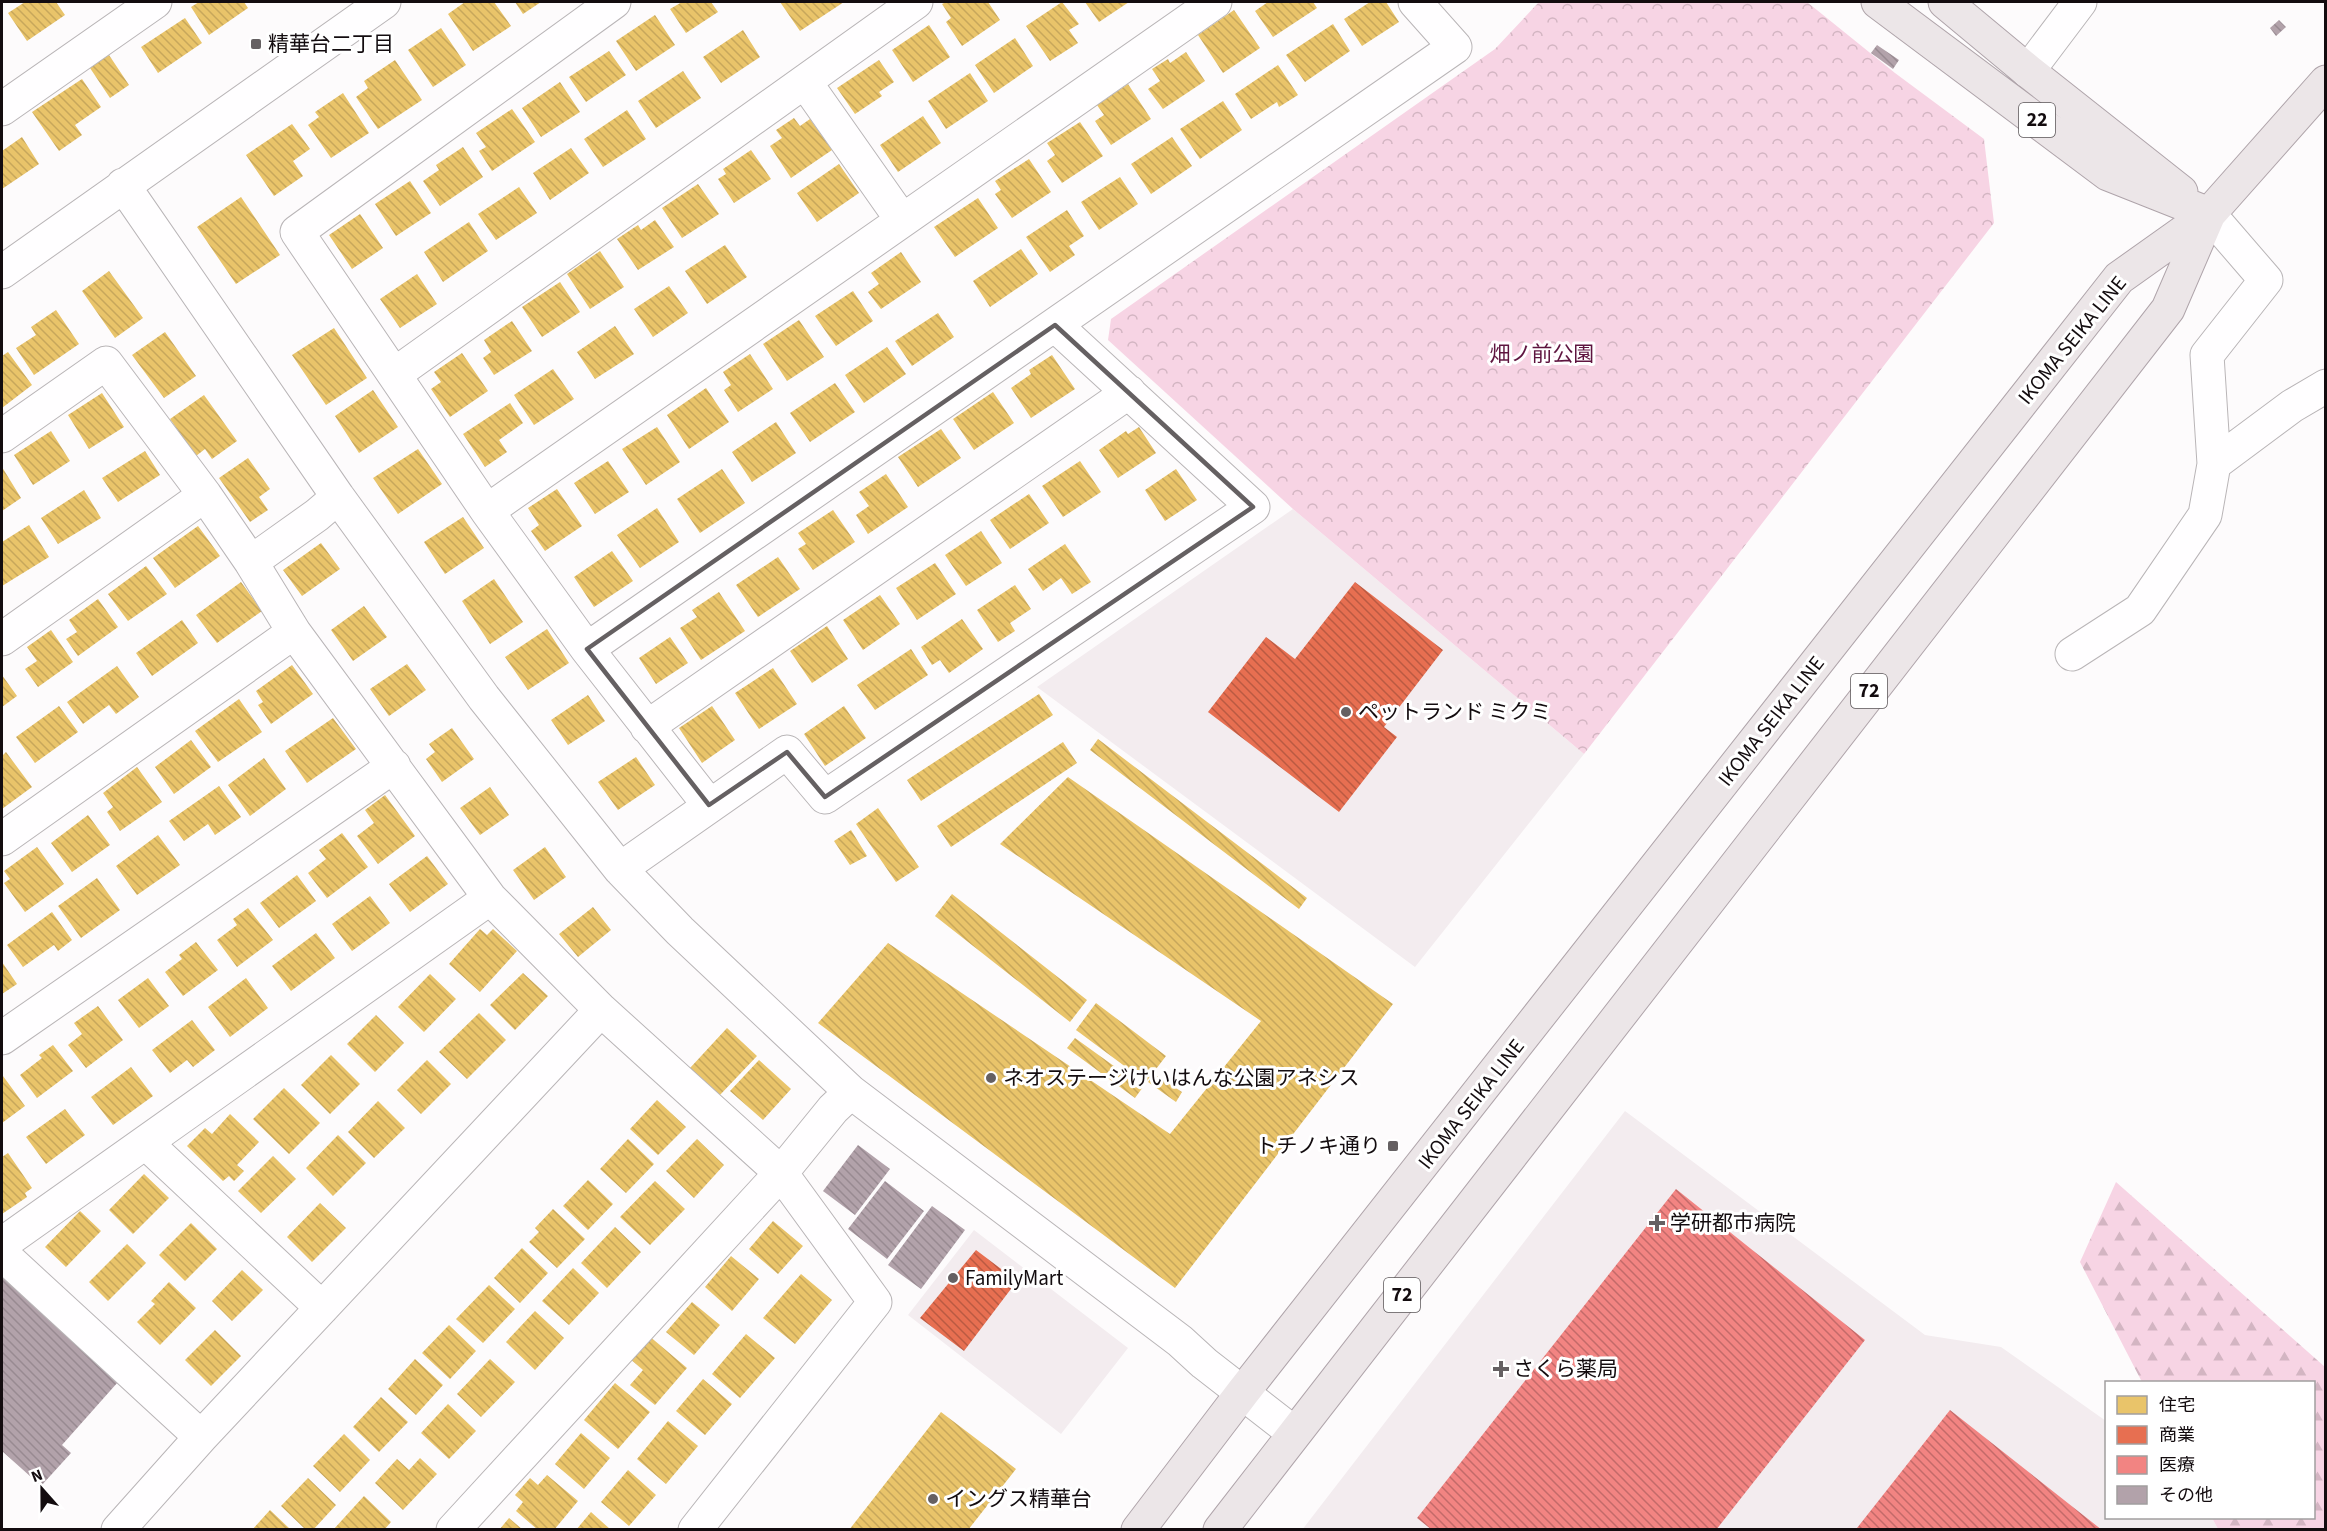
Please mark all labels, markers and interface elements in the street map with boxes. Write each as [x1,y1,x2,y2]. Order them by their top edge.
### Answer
place label: 精華台二丁目 [268,29,394,59]
marker: 精華台二丁目 [249,37,263,51]
road number: 22 [2019,103,2055,137]
street label: IKOMA SEIKA LINE [2011,269,2133,411]
park label: 畑ノ前公園 [1490,339,1595,369]
street label: IKOMA SEIKA LINE [1711,650,1831,792]
road number: 72 [1851,674,1887,708]
place label: ペットランド ミクミ [1358,697,1551,727]
marker: ペットランド ミクミ [1339,705,1353,719]
street label: IKOMA SEIKA LINE [1411,1033,1531,1175]
place label: ネオステージけいはんな公園アネシス [1003,1063,1360,1093]
marker: ネオステージけいはんな公園アネシス [984,1071,998,1085]
place label: トチノキ通り [1256,1131,1381,1161]
marker: トチノキ通り [1386,1139,1400,1153]
place label: 学研都市病院 [1670,1208,1796,1238]
marker: 学研都市病院 [1648,1214,1666,1232]
place label: FamilyMart [965,1263,1063,1293]
marker: FamilyMart [946,1271,960,1285]
road number: 72 [1384,1278,1420,1312]
place label: さくら薬局 [1513,1354,1618,1384]
marker: さくら薬局 [1494,1362,1508,1376]
legend [2105,1381,2315,1519]
text: 住宅 [2159,1393,2195,1418]
text: 商業 [2159,1423,2195,1448]
text: 医療 [2159,1453,2195,1478]
north arrow [12,1459,72,1519]
text: N [28,1464,46,1488]
text: その他 [2159,1483,2213,1508]
place label: イングス精華台 [945,1484,1092,1514]
marker: イングス精華台 [926,1492,940,1506]

